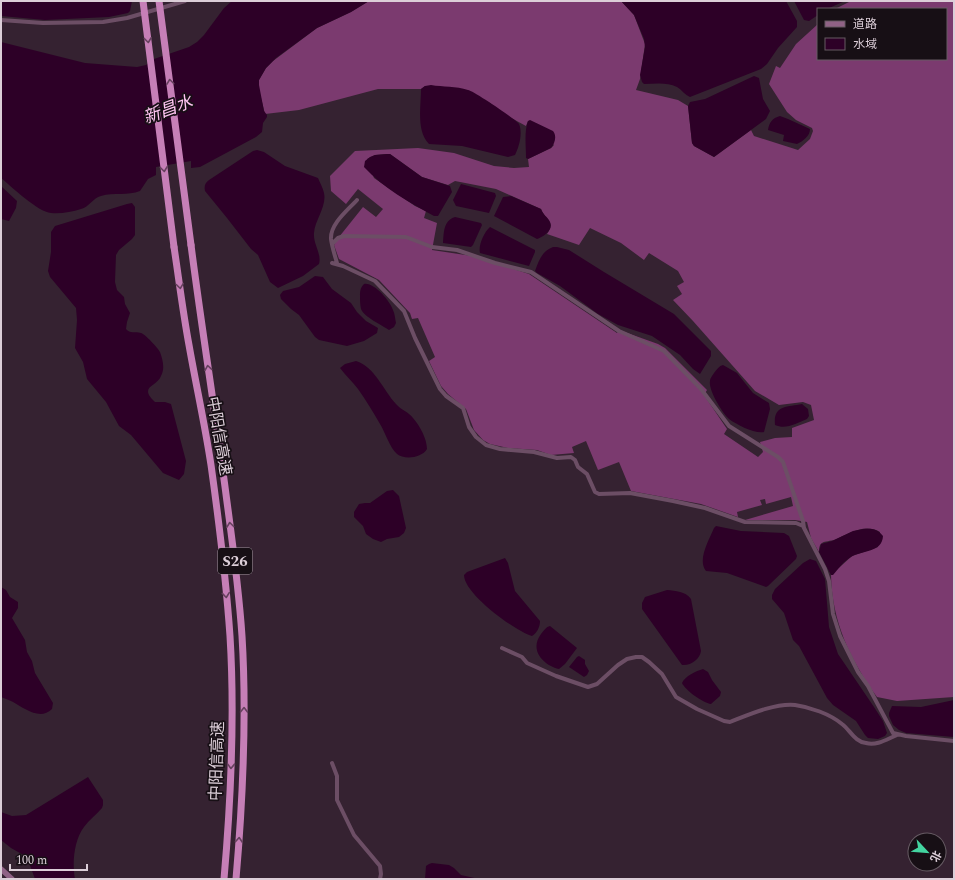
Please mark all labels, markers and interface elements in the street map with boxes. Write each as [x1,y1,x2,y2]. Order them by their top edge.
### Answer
legend [817,8,947,60]
text: 道路 [853,15,877,34]
text: 水域 [853,35,877,54]
one-way arrow [143,37,152,43]
one-way arrow [166,78,175,85]
water label: 新昌水 [140,89,197,131]
one-way arrow [159,166,168,172]
one-way arrow [175,283,184,289]
one-way arrow [204,365,213,372]
street label: 中阳信高速 [200,395,238,477]
one-way arrow [226,522,235,528]
road number: S26 [218,548,252,574]
one-way arrow [221,591,230,598]
one-way arrow [240,707,248,713]
street label: 中阳信高速 [204,721,230,801]
one-way arrow [227,763,235,769]
north arrow [907,832,947,872]
one-way arrow [235,837,244,843]
scale bar [10,846,87,872]
text: 北 [925,847,946,865]
text: 100 m [16,851,47,870]

